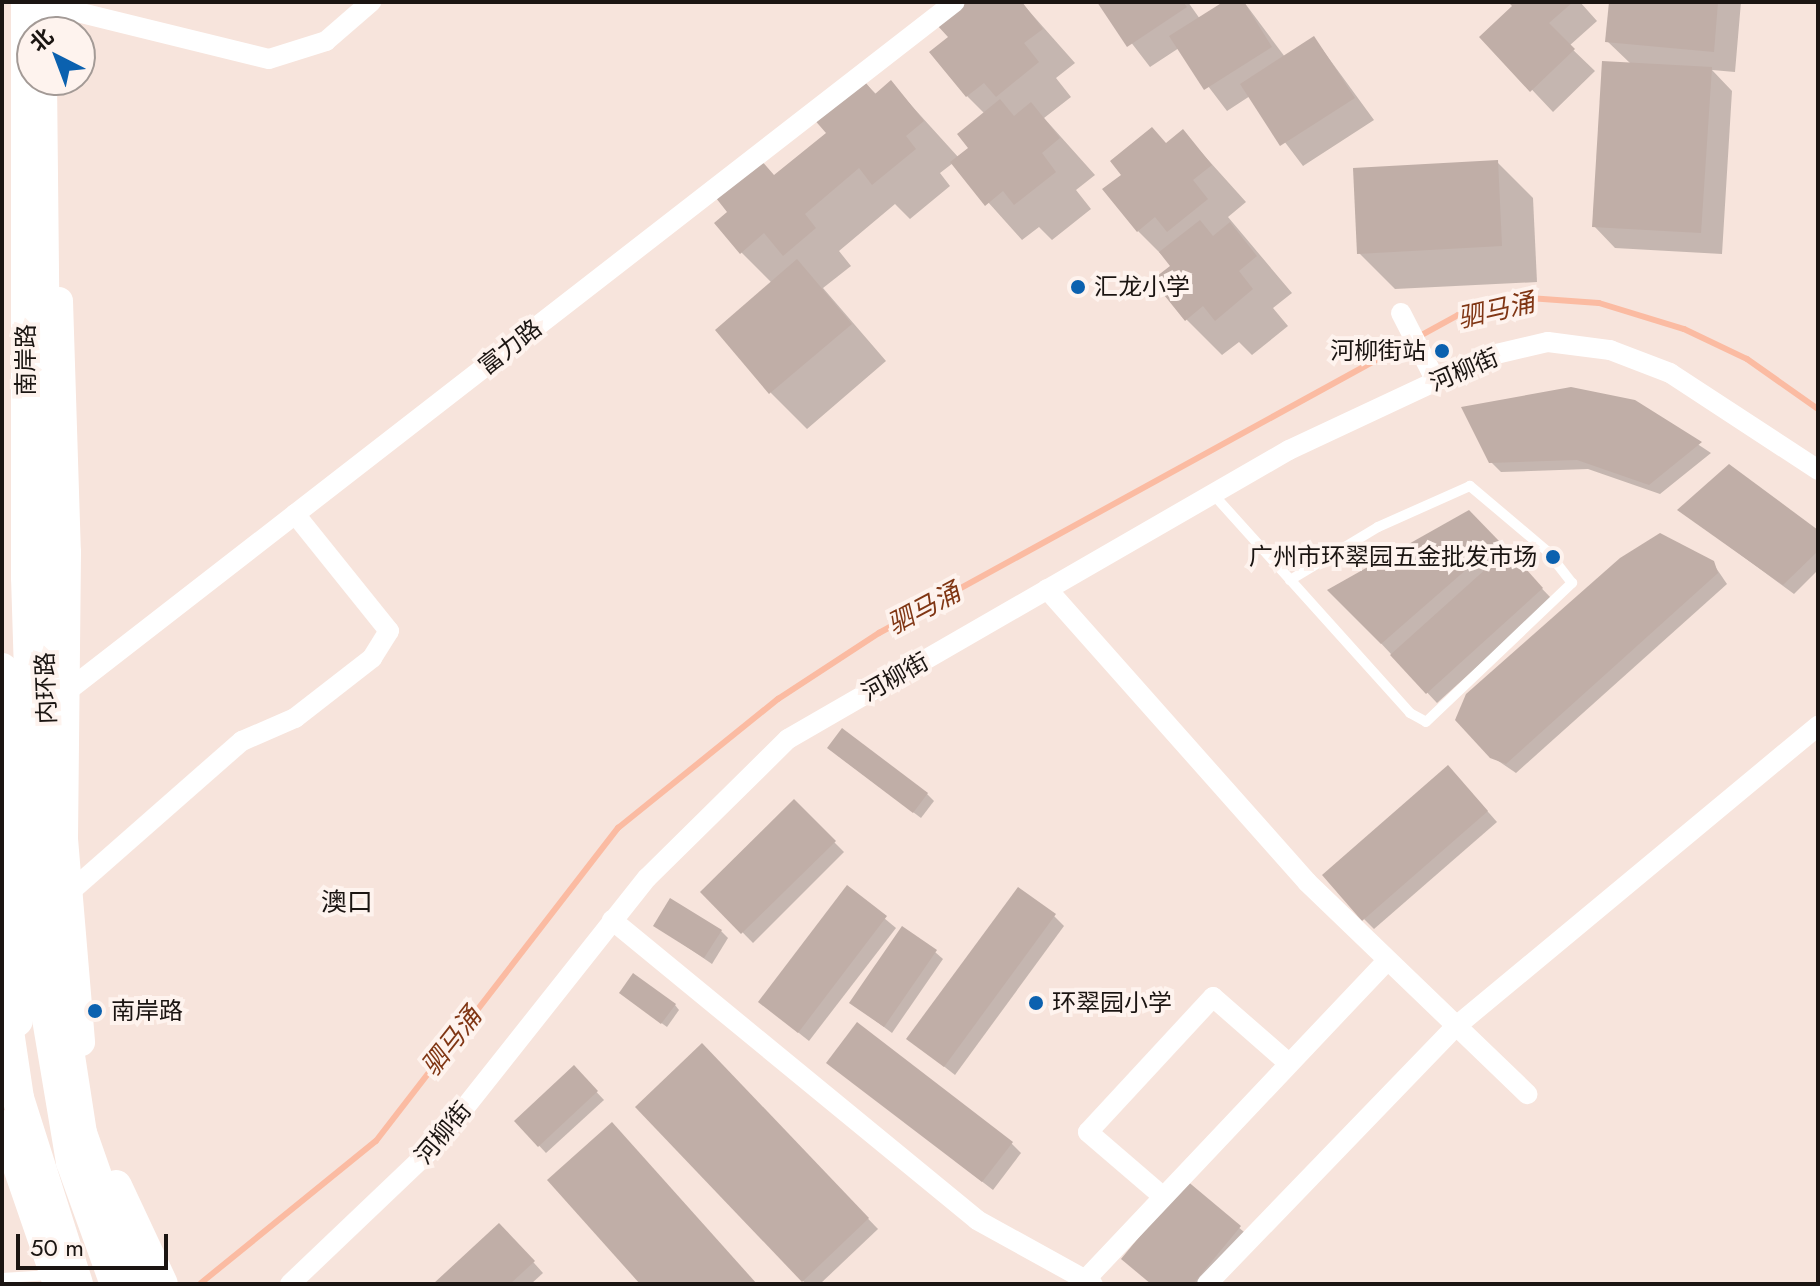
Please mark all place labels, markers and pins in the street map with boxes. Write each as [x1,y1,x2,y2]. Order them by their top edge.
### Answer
place label: 汇龙小学 [1094,273,1190,301]
marker: 汇龙小学 [1069,278,1087,296]
place label: 河柳街站 [1330,337,1426,365]
marker: 河柳街站 [1433,342,1451,360]
place label: 广州市环翠园五金批发市场 [1249,543,1537,571]
marker: 广州市环翠园五金批发市场 [1544,548,1562,566]
place label: 环翠园小学 [1052,989,1172,1017]
marker: 环翠园小学 [1027,994,1045,1012]
place label: 南岸路 [111,997,183,1025]
marker: 南岸路 [86,1002,104,1020]

